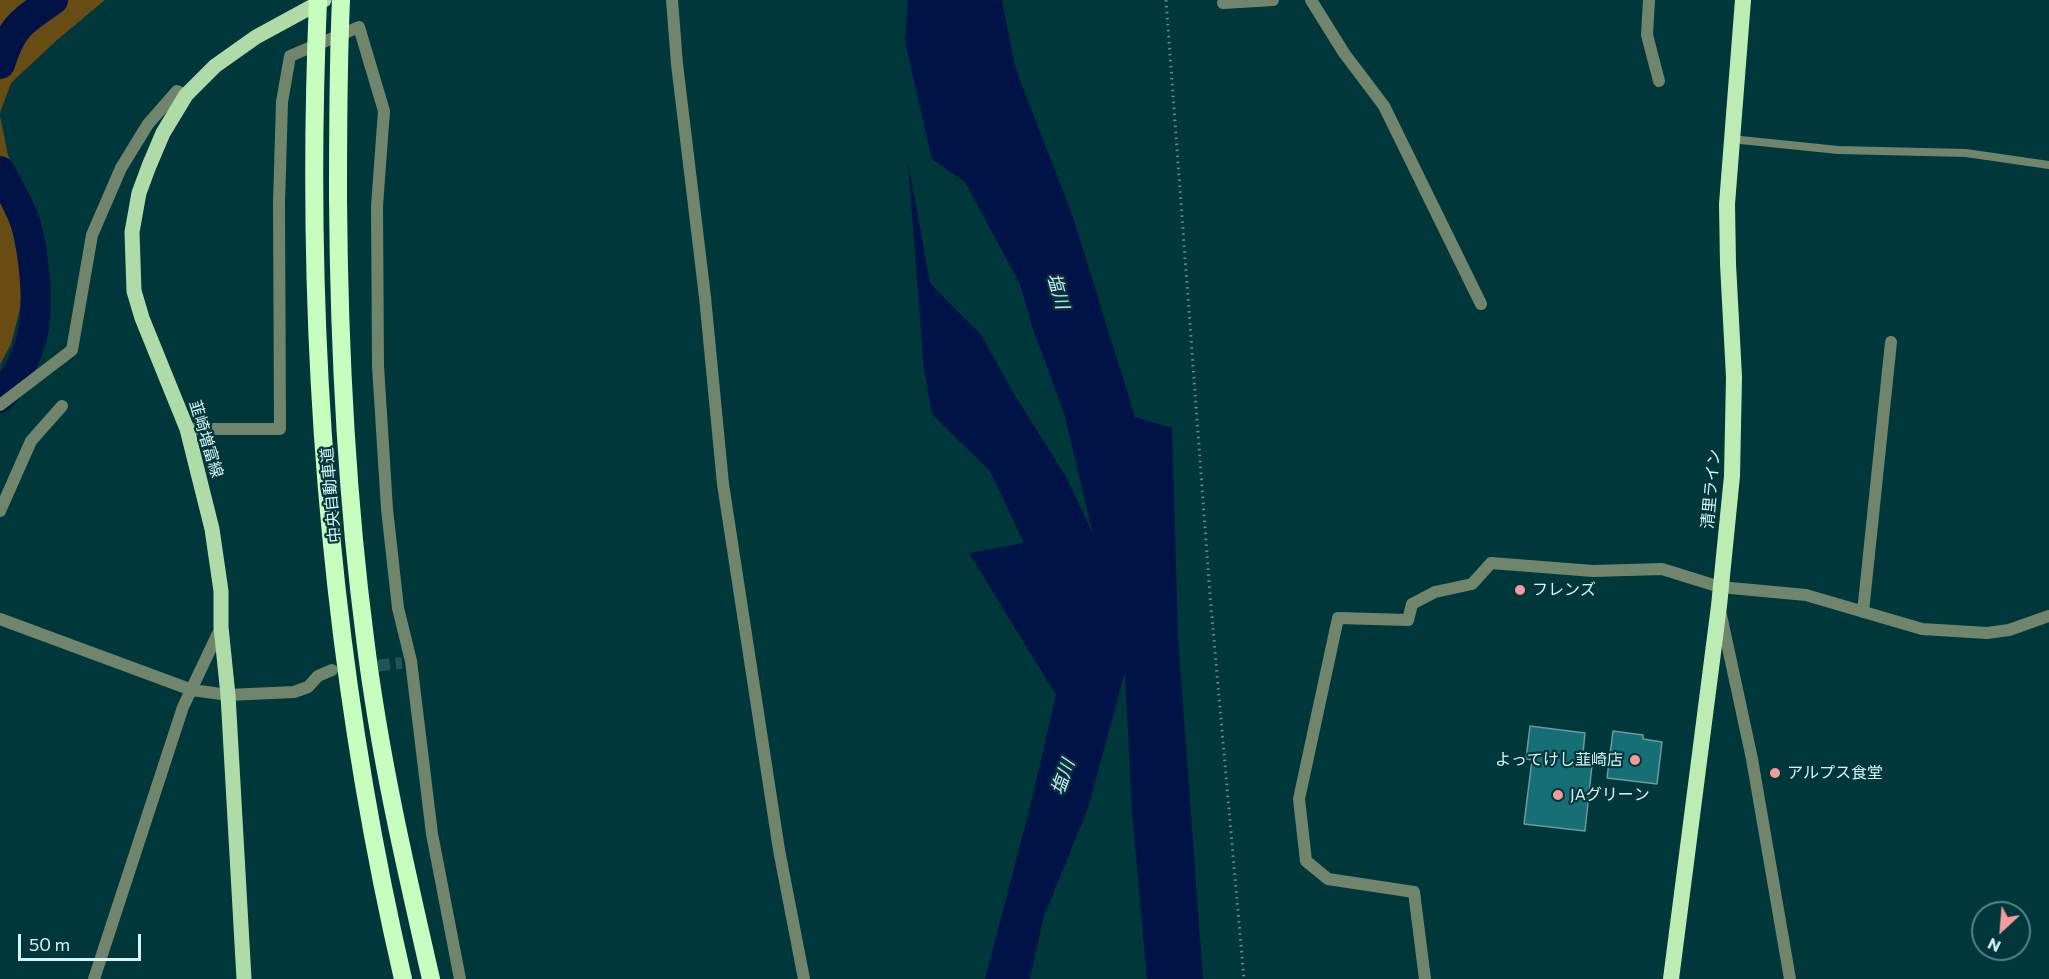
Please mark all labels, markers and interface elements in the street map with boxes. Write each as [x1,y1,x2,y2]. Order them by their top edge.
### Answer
water label: 塩川 [1043,271,1073,311]
street label: 韮崎増富線 [185,398,227,480]
street label: 中央自動車道 [317,446,345,544]
street label: 清里ライン [1698,448,1724,530]
place label: フレンズ [1532,580,1596,600]
marker: フレンズ [1513,583,1527,597]
place label: よってけし韮崎店 [1495,750,1623,770]
marker: よってけし韮崎店 [1628,753,1642,767]
water label: 塩川 [1047,756,1079,798]
place label: アルプス食堂 [1787,763,1883,783]
marker: アルプス食堂 [1768,766,1782,780]
place label: JAグリーン [1570,785,1650,805]
marker: JAグリーン [1551,788,1565,802]
north arrow [1971,901,2031,961]
scale bar [21,922,144,960]
text: 50 m [29,933,70,955]
text: N [1984,935,2003,957]

